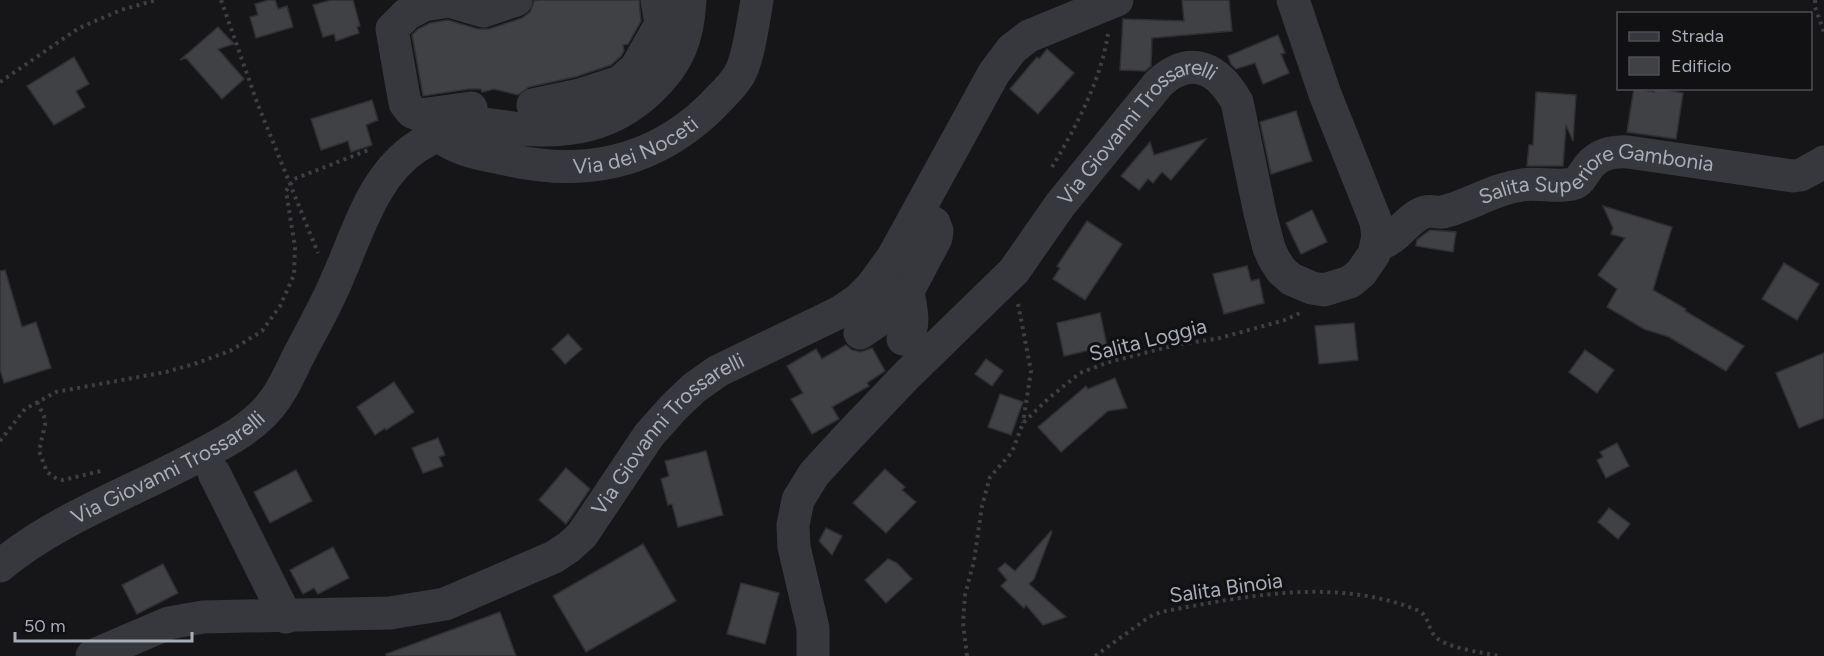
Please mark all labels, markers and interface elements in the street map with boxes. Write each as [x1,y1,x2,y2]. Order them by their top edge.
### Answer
legend [1617,12,1812,90]
text: Strada [1671,25,1724,47]
street label: Via Giovanni Trossarelli [1052,54,1222,210]
text: Edificio [1671,55,1732,77]
street label: Via dei Noceti [572,111,703,179]
street label: Salita Superiore Gambonia [1475,139,1716,209]
street label: Salita Loggia [1087,313,1209,366]
street label: Via Giovanni Trossarelli [586,347,748,520]
street label: Via Giovanni Trossarelli [67,406,270,529]
street label: Salita Binoia [1168,567,1284,608]
scale bar [15,605,192,643]
text: 50 m [24,615,66,637]

